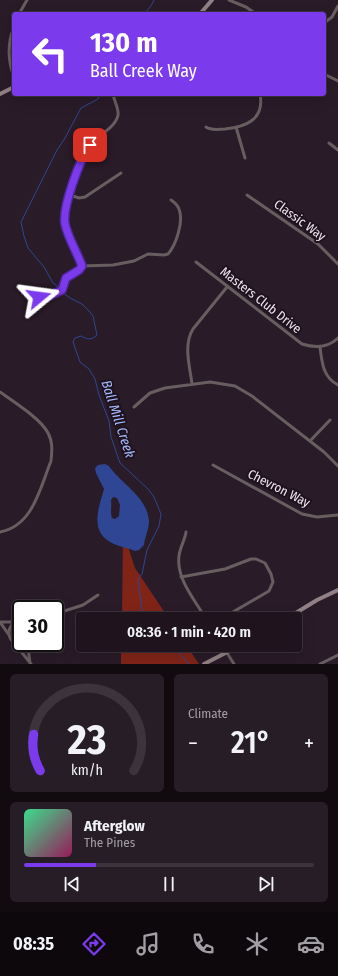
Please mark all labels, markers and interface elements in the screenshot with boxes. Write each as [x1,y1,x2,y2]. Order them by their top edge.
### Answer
text: 130 m [90,26,158,59]
icon: left [24,28,76,80]
text: Ball Creek Way [90,60,197,82]
pin [73,128,107,162]
icon: arrive [79,134,101,156]
street label: Classic Way [271,196,329,244]
street label: Masters Club Drive [217,264,305,336]
position arrow [18,276,60,318]
water label: Ball Mill Creek [97,378,139,460]
street label: Chevron Way [245,466,313,510]
speed limit sign: 30 [12,600,64,652]
text: 08:36 · 1 min · 420 m [127,623,251,641]
text: Climate [188,706,228,721]
text: 23 [67,715,106,765]
text: 21° [231,725,271,761]
text: − [188,730,198,757]
text: + [304,730,314,757]
text: km/h [71,762,103,779]
text: Afterglow [84,817,145,835]
text: The Pines [84,835,135,850]
icon: previous [61,873,83,895]
icon: pause [158,873,180,895]
icon: next [255,873,277,895]
icon: directions [80,930,108,958]
icon: music [134,930,162,958]
icon: phone [189,930,217,958]
icon: climate [243,930,271,958]
icon: car [297,930,325,958]
text: 08:35 [13,933,54,955]

